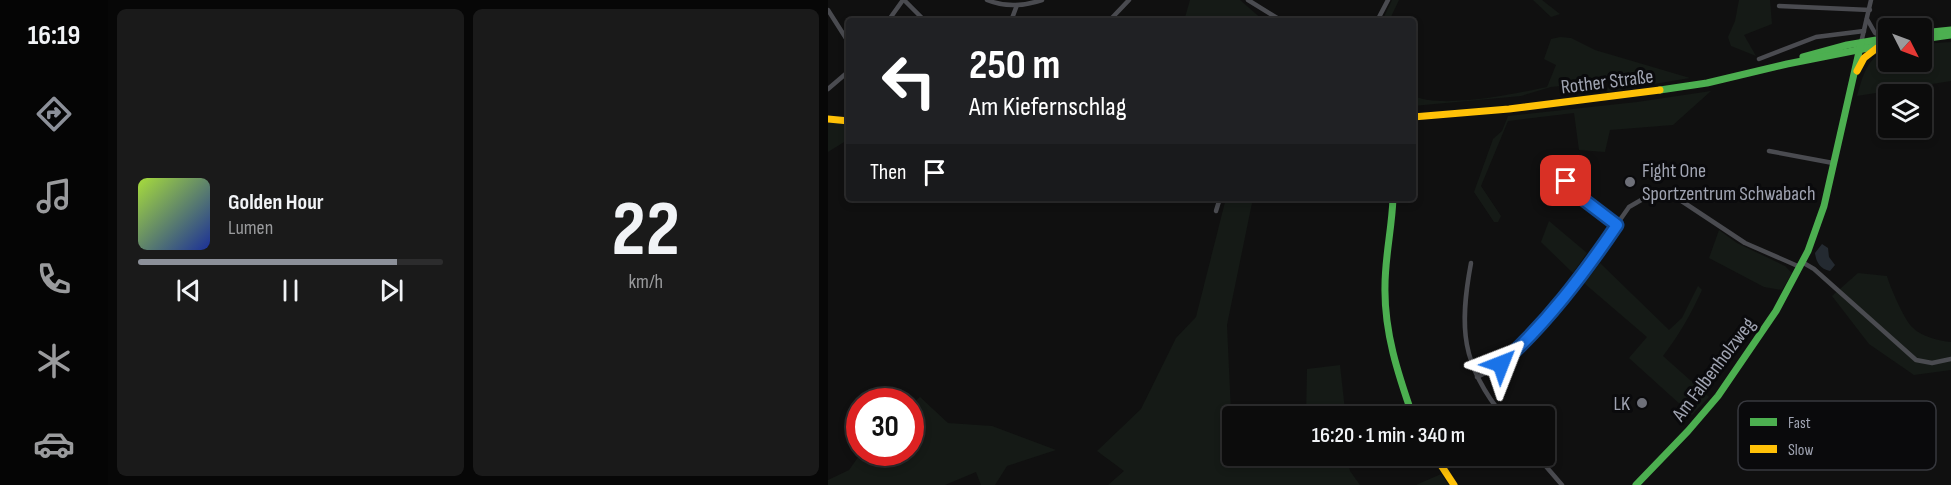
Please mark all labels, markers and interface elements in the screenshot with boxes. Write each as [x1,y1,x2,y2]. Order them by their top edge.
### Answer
north arrow [1878,18,1932,72]
map controls [1878,18,1932,138]
text: 16:19 [28,20,80,52]
text: 250 m [969,40,1060,91]
icon: left [870,42,948,120]
street label: Rother Straße [1559,64,1655,100]
button: layers [1878,84,1932,138]
text: Am Kiefernschlag [969,91,1126,123]
icon: directions [33,93,75,135]
pin [1540,155,1591,206]
icon: arrive [918,156,951,189]
text: Then [870,159,906,186]
place label: Fight One Sportzentrum Schwabach [1642,159,1816,206]
icon: arrive [1549,164,1582,197]
icon: music [33,175,75,217]
marker: Fight One Sportzentrum Schwabach [1623,175,1637,189]
text: 22 [612,184,680,277]
text: Golden Hour [228,189,324,216]
text: Lumen [228,216,273,240]
icon: phone [33,258,75,300]
text: km/h [628,270,663,294]
icon: previous [172,274,205,307]
icon: pause [274,274,307,307]
icon: next [375,274,408,307]
street label: Am Falbenholzweg [1666,313,1761,427]
position arrow [1469,332,1533,396]
icon: climate [33,340,75,382]
speed limit sign: 30 [846,388,924,466]
place label: LK [1614,392,1630,416]
marker: LK [1635,396,1649,410]
legend [1738,401,1936,470]
text: Fast [1788,414,1811,433]
text: 16:20 · 1 min · 340 m [1312,422,1465,449]
icon: car [33,423,75,465]
text: Slow [1788,441,1813,460]

